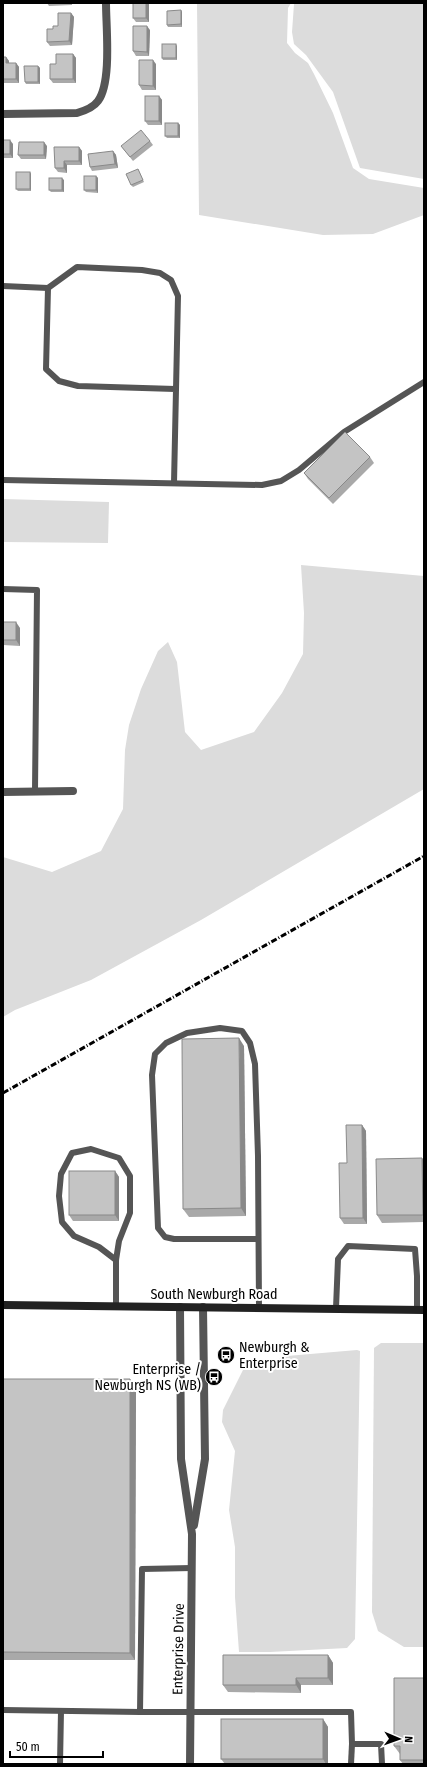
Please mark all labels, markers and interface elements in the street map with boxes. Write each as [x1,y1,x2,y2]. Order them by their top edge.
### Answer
street label: South Newburgh Road [150,1286,278,1303]
place label: Newburgh & Enterprise [239,1339,310,1372]
bus stop icon: Newburgh & Enterprise [216,1345,236,1365]
place label: Enterprise / Newburgh NS (WB) [95,1361,201,1394]
bus stop icon: Enterprise / Newburgh NS (WB) [204,1367,224,1387]
street label: Enterprise Drive [169,1603,188,1695]
north arrow [379,1719,419,1759]
scale bar [10,1733,103,1759]
text: N [402,1736,415,1743]
text: 50 m [16,1740,40,1754]

